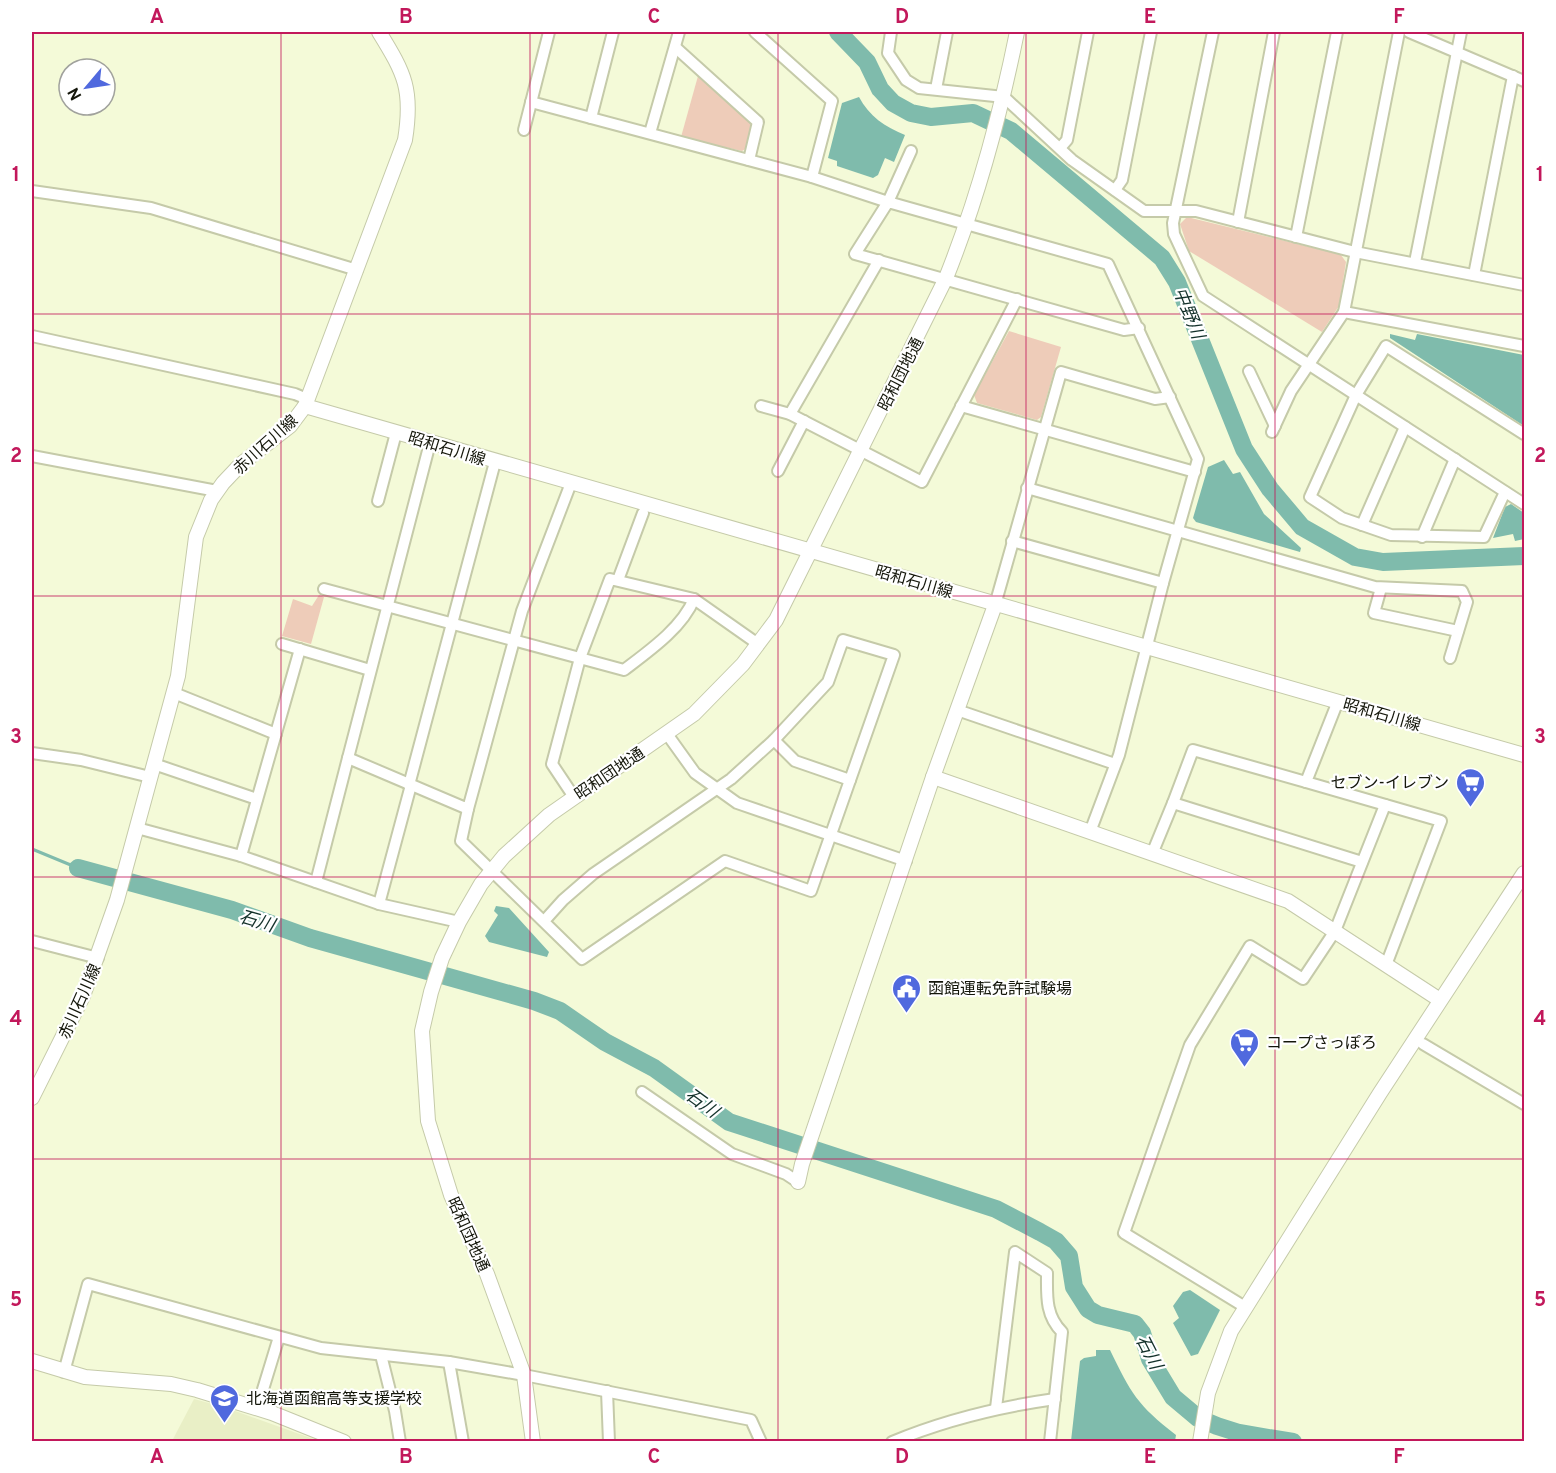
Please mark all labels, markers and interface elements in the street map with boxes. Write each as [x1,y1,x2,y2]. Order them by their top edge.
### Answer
text: A [150,5,164,31]
text: B [399,5,413,31]
text: C [648,5,660,31]
text: D [895,5,909,31]
text: E [1144,5,1156,31]
text: F [1393,5,1405,31]
north arrow [57,57,117,117]
text: N [64,83,87,103]
text: 1 [12,163,20,189]
text: 1 [1536,163,1544,189]
water label: 中野川 [1167,284,1209,345]
street label: 昭和団地通 [875,335,929,415]
street label: 赤川石川線 [230,411,303,480]
street label: 昭和石川線 [405,429,488,471]
text: 2 [10,444,22,470]
text: 2 [1534,444,1546,470]
street label: 昭和石川線 [872,562,955,604]
street label: 昭和石川線 [1340,695,1423,737]
text: 3 [10,725,22,751]
text: 3 [1534,725,1546,751]
street label: 昭和団地通 [571,744,649,805]
supermarket icon: セブン-イレブン [1454,766,1486,808]
place label: セブン-イレブン [1331,774,1449,794]
water label: 石川 [236,906,279,939]
street label: 赤川石川線 [55,961,106,1042]
public building icon: 函館運転免許試験場 [891,972,923,1014]
place label: 函館運転免許試験場 [928,980,1072,1000]
text: 4 [10,1007,22,1033]
text: 4 [1534,1007,1546,1033]
supermarket icon: コープさっぽろ [1229,1026,1261,1068]
place label: コープさっぽろ [1266,1034,1377,1054]
water label: 石川 [680,1084,724,1125]
street label: 昭和団地通 [442,1194,493,1275]
text: 5 [10,1288,22,1314]
text: 5 [1534,1288,1546,1314]
water label: 石川 [1129,1331,1167,1376]
school or university icon: 北海道函館高等支援学校 [209,1382,241,1424]
place label: 北海道函館高等支援学校 [246,1390,422,1410]
text: A [150,1445,164,1471]
text: B [399,1445,413,1471]
text: C [648,1445,660,1471]
text: D [895,1445,909,1471]
text: E [1144,1445,1156,1471]
text: F [1393,1445,1405,1471]

